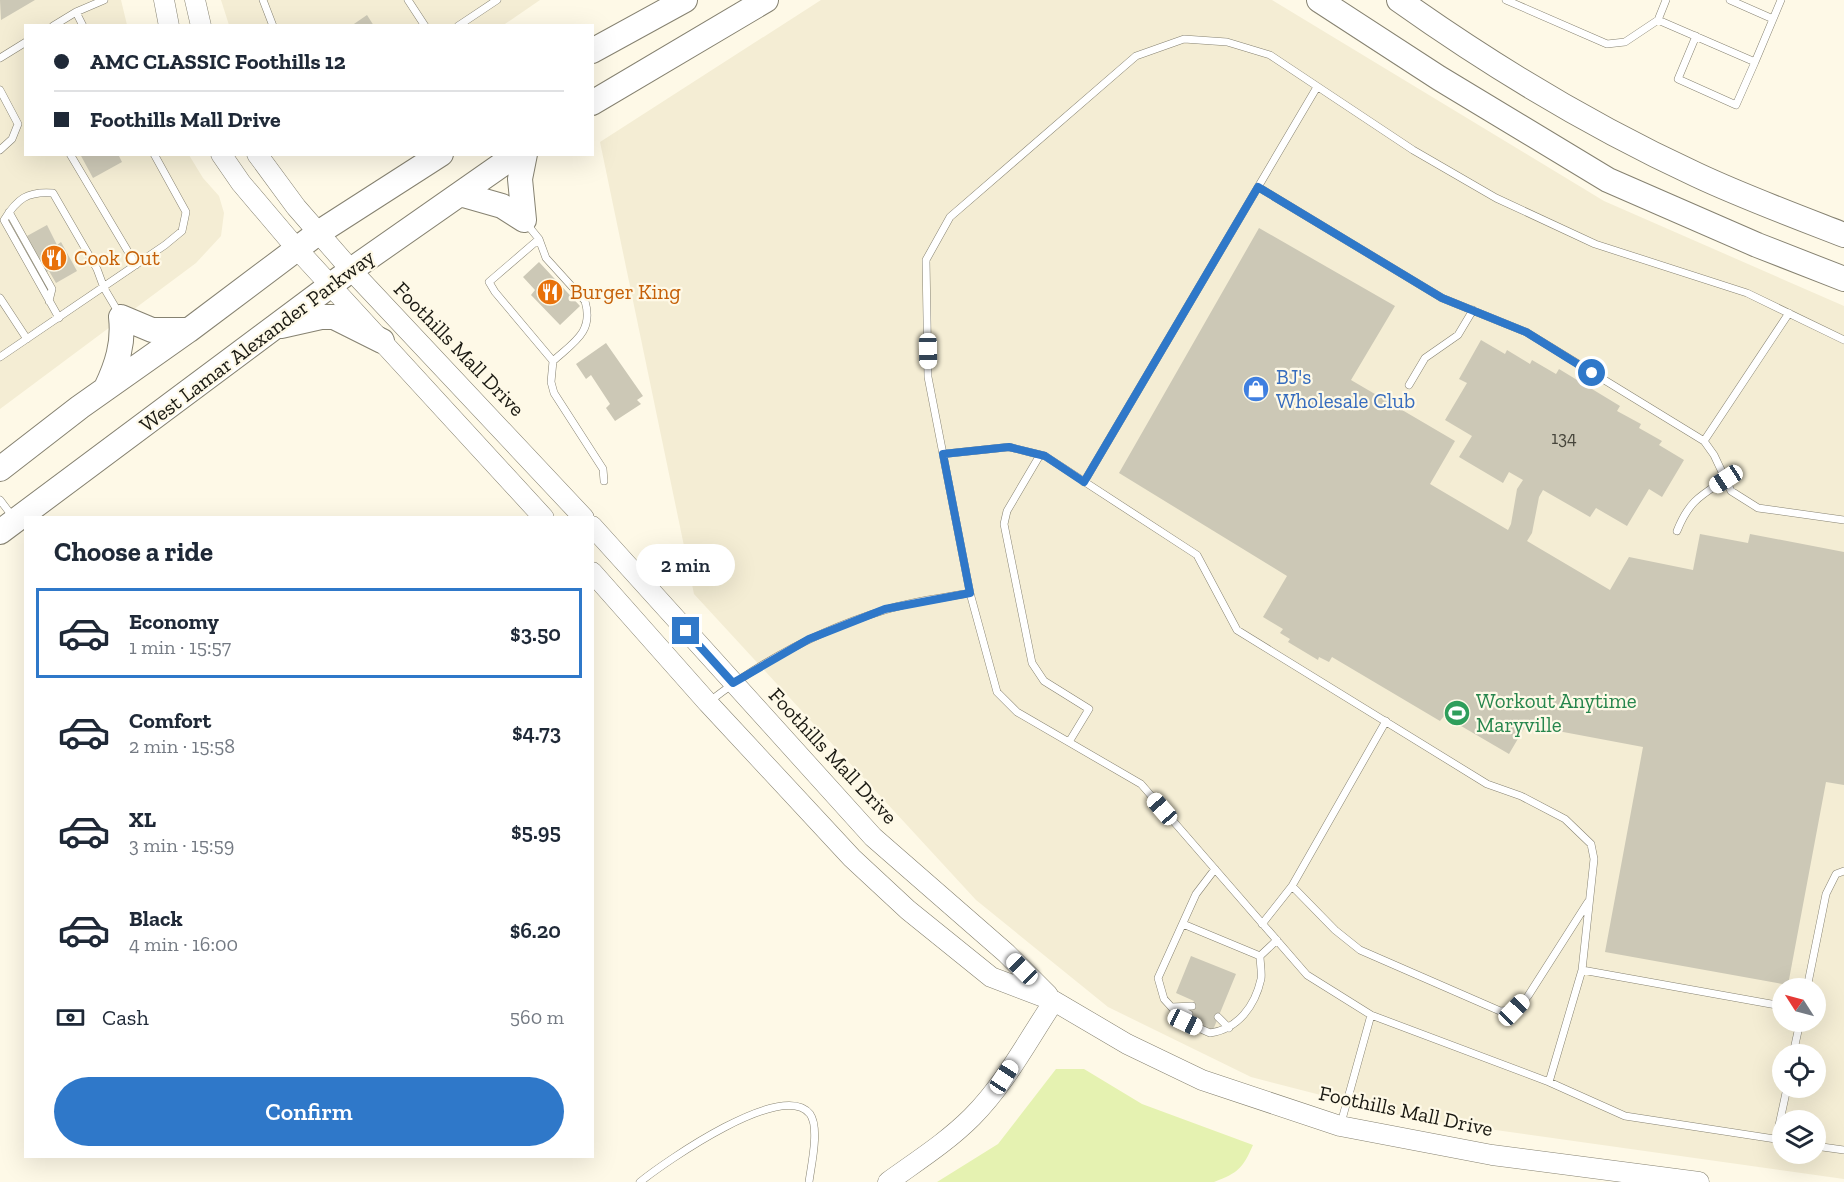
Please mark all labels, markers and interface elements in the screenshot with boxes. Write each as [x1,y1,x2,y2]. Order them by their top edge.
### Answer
text: AMC CLASSIC Foothills 12 [90,48,346,75]
text: Foothills Mall Drive [90,106,281,133]
restaurant icon: Cook Out [39,243,69,273]
street label: West Lamar Alexander Parkway [134,244,379,437]
place label: Cook Out [74,245,160,270]
street label: Foothills Mall Drive [389,276,530,421]
restaurant icon: Burger King [535,277,565,307]
place label: Burger King [570,279,681,304]
car [919,333,937,369]
route start [1578,359,1605,386]
place label: BJ's Wholesale Club [1276,364,1415,413]
shop icon: BJ's Wholesale Club [1241,374,1271,404]
house number: 134 [1551,427,1577,449]
car [1706,462,1746,496]
text: Choose a ride [54,536,213,568]
callout: 2 min [636,544,736,586]
text: 2 min [661,553,710,577]
icon: car [57,606,111,660]
text: Economy [129,608,219,635]
route end [672,617,699,644]
text: $3.50 [510,620,561,647]
text: 1 min · 15:57 [129,635,231,659]
street label: Foothills Mall Drive [764,682,903,829]
place label: Workout Anytime Maryville [1476,688,1637,737]
sports icon: Workout Anytime Maryville [1442,698,1472,728]
icon: car [57,705,111,759]
text: Comfort [129,707,211,734]
text: $4.73 [512,719,561,746]
text: 2 min · 15:58 [129,734,235,758]
car [1143,790,1181,828]
icon: car [57,804,111,858]
text: XL [129,806,156,833]
text: $5.95 [511,818,561,845]
text: 3 min · 15:59 [129,833,234,857]
icon: car [57,903,111,957]
text: Black [129,905,183,932]
text: $6.20 [510,917,561,944]
text: 4 min · 16:00 [129,932,238,956]
car [1003,950,1041,988]
north arrow [1772,978,1826,1032]
map controls [1772,978,1826,1164]
car [1495,991,1533,1029]
icon: cash [54,1001,87,1034]
text: Cash [102,1004,149,1031]
text: 560 m [510,1005,564,1029]
car [1165,1006,1205,1038]
button: locate [1772,1044,1826,1098]
car [987,1057,1021,1097]
button: Confirm [54,1077,564,1146]
street label: Foothills Mall Drive [1317,1080,1496,1141]
button: layers [1772,1110,1826,1164]

